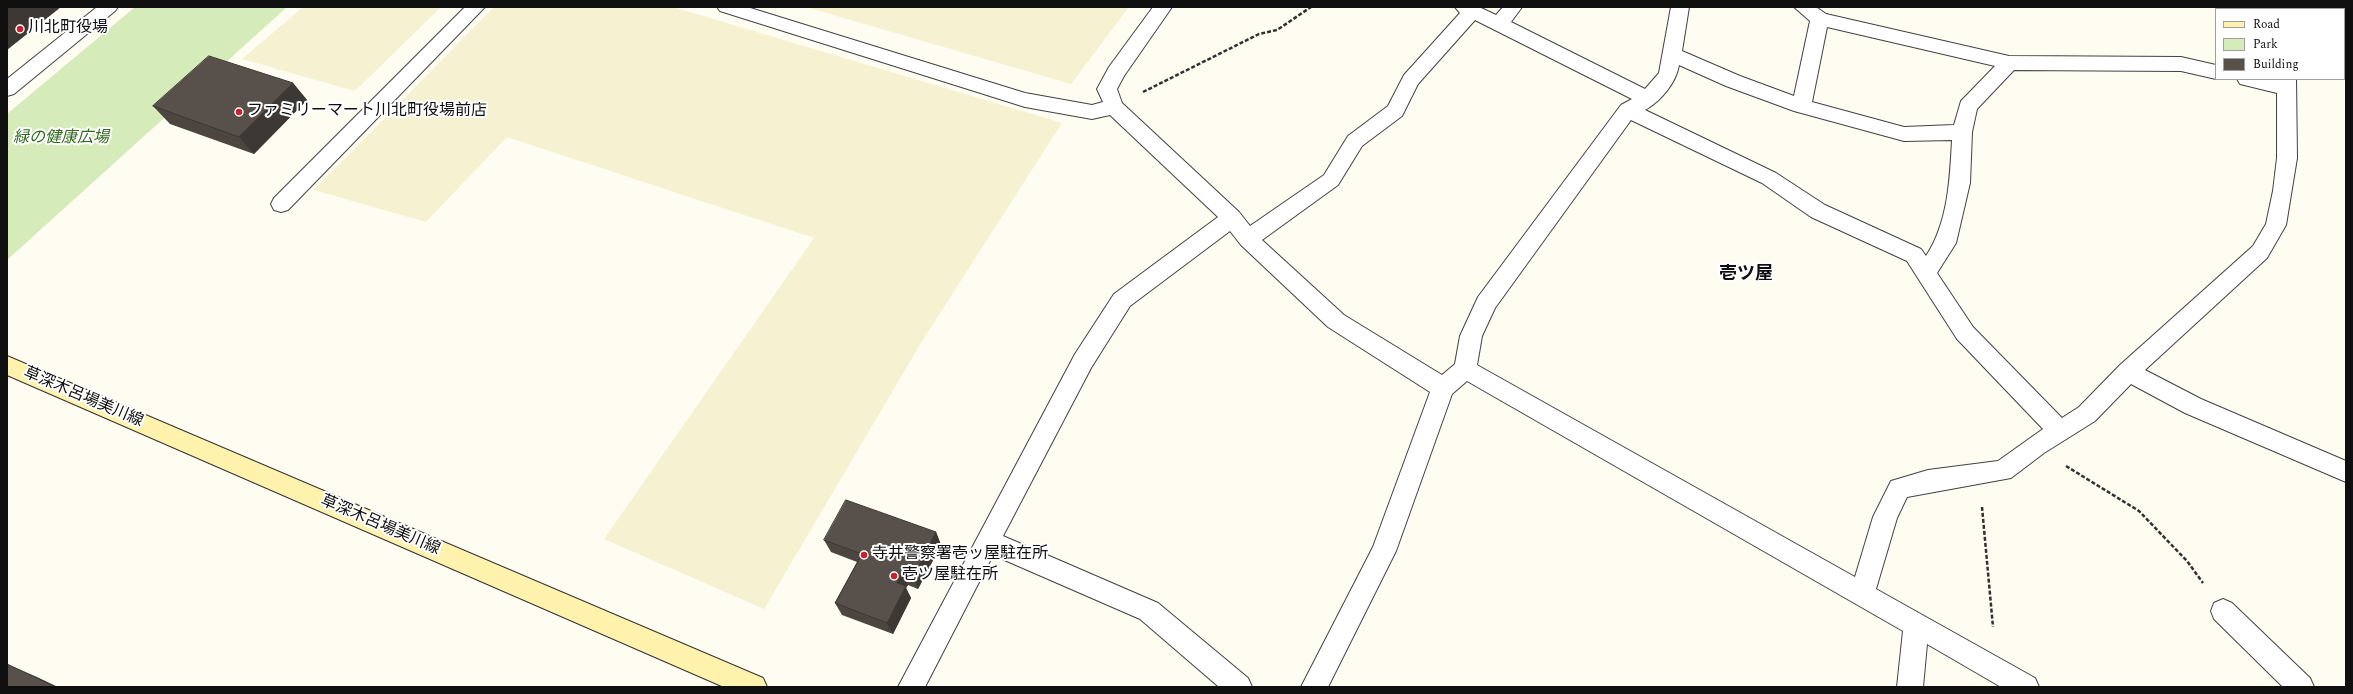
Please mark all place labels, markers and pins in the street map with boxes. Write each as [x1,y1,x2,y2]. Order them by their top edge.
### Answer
place label: 川北町役場 [28,19,108,39]
marker: 川北町役場 [15,24,25,34]
place label: ファミリーマート川北町役場前店 [247,102,487,122]
marker: ファミリーマート川北町役場前店 [234,107,244,117]
place label: 寺井警察署壱ッ屋駐在所 [872,545,1048,565]
marker: 寺井警察署壱ッ屋駐在所 [859,550,869,560]
place label: 壱ツ屋駐在所 [902,566,998,586]
marker: 壱ツ屋駐在所 [889,571,899,581]

